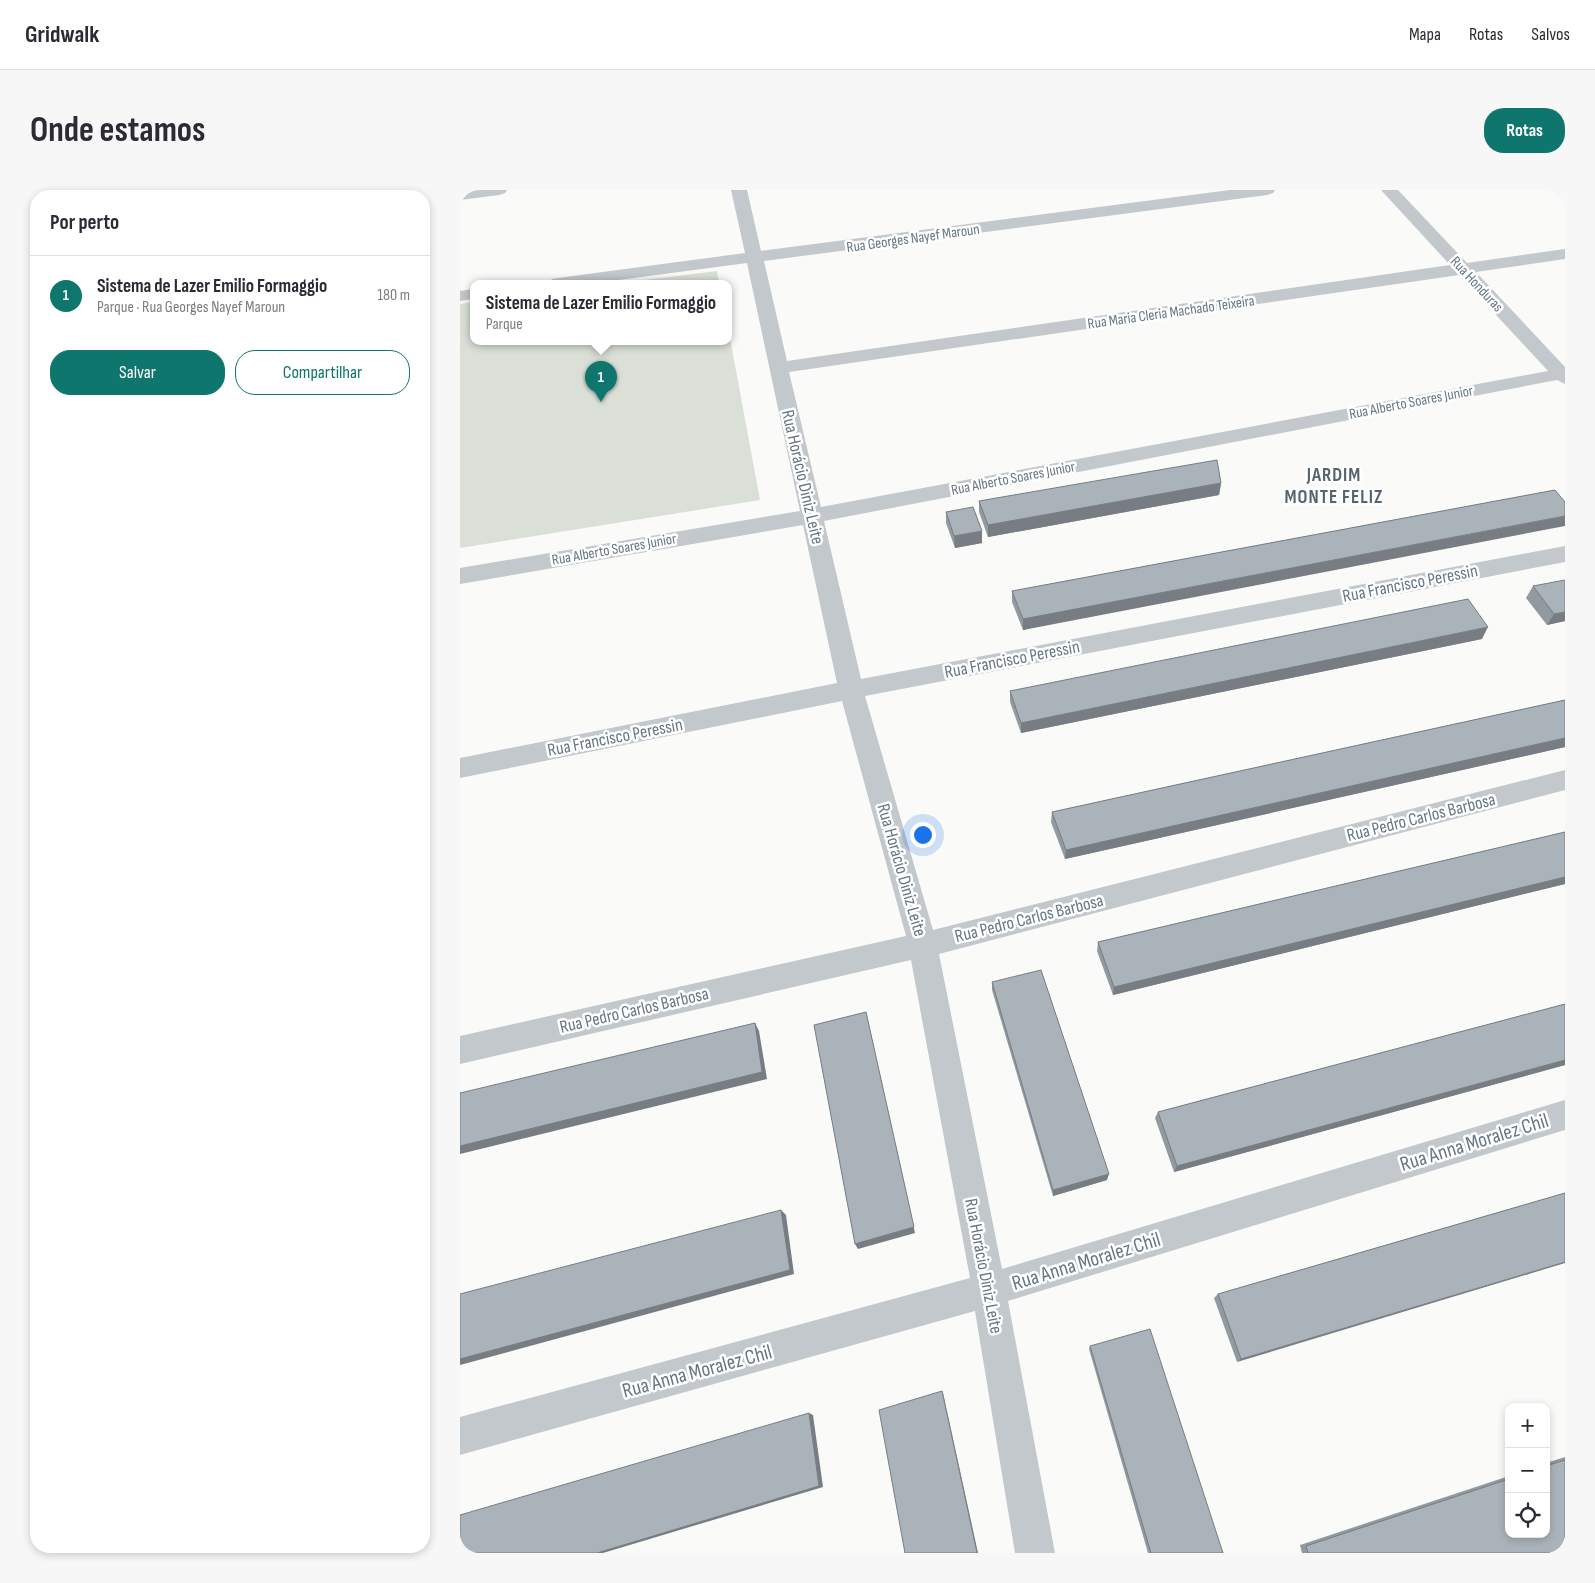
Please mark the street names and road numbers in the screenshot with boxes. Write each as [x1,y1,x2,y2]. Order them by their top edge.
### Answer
street label: Rua Georges Nayef Maroun [845,220,981,257]
street label: Rua Honduras [1446,252,1507,316]
street label: Rua Maria Cleria Machado Teixeira [1086,291,1256,334]
street label: Rua Alberto Soares Junior [1347,381,1475,424]
street label: Rua Horácio Diniz Leite [777,408,828,546]
street label: Rua Alberto Soares Junior [949,457,1077,500]
street label: Rua Alberto Soares Junior [550,529,678,570]
street label: Rua Francisco Peressin [1341,560,1479,607]
street label: Rua Francisco Peressin [943,636,1081,683]
street label: Rua Francisco Peressin [546,714,684,761]
street label: Rua Pedro Carlos Barbosa [1345,789,1498,846]
street label: Rua Horácio Diniz Leite [873,801,931,939]
street label: Rua Pedro Carlos Barbosa [953,890,1106,947]
street label: Rua Pedro Carlos Barbosa [558,983,711,1038]
street label: Rua Anna Moralez Chil [1397,1108,1551,1177]
street label: Rua Horácio Diniz Leite [960,1197,1007,1335]
street label: Rua Anna Moralez Chil [1009,1227,1163,1296]
street label: Rua Anna Moralez Chil [620,1339,775,1403]

